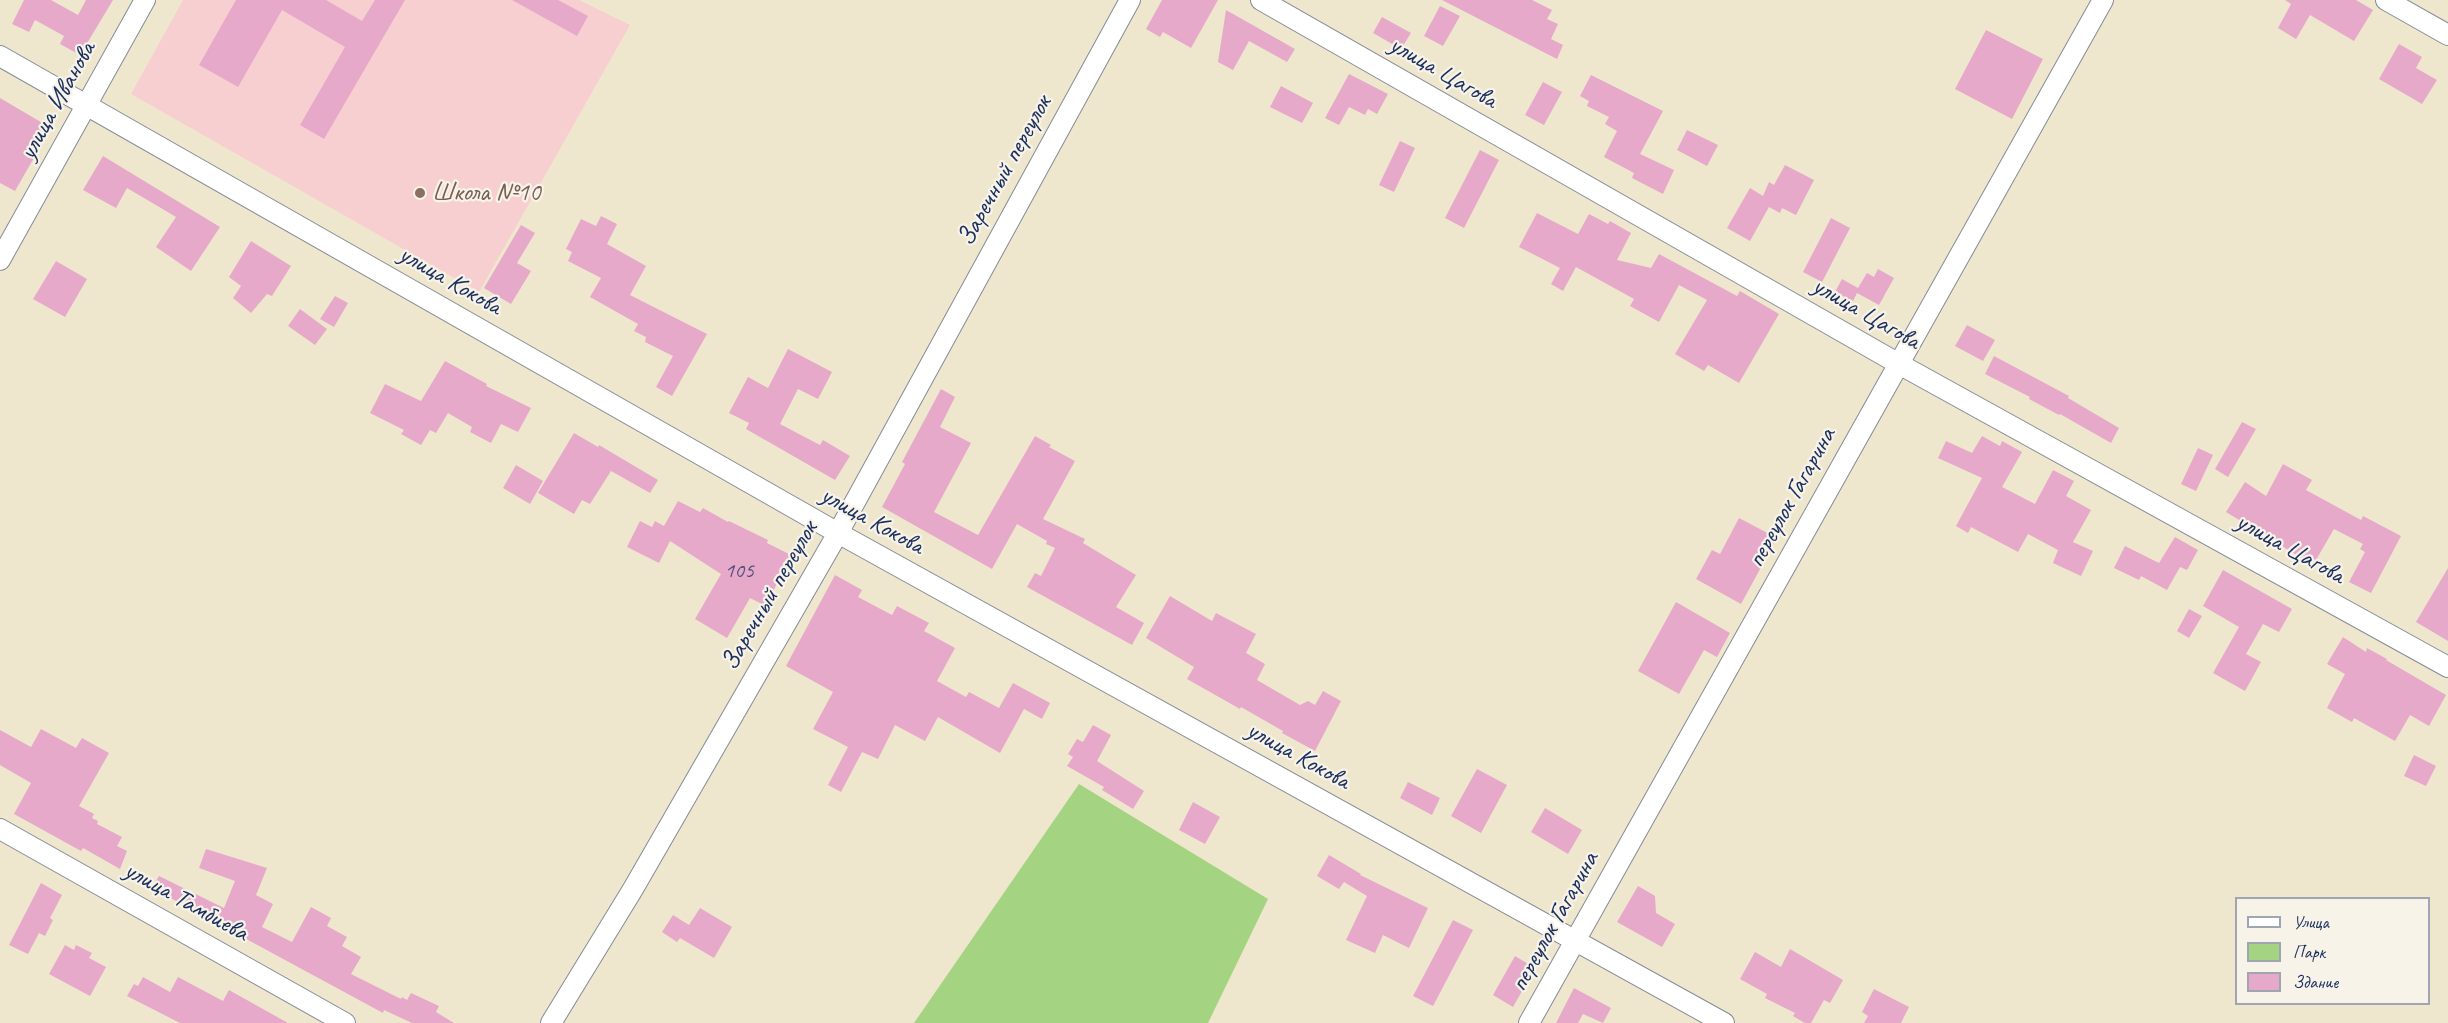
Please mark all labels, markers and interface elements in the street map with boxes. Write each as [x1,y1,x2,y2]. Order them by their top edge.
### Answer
street label: улица Цагова [1384,30,1502,116]
street label: улица Иванова [13,37,103,165]
street label: Заречный переулок [951,90,1059,252]
place label: Школа №10 [432,177,541,209]
marker: Школа №10 [413,186,427,200]
street label: улица Кокова [393,239,507,323]
street label: улица Цагова [1807,271,1925,357]
street label: переулок Гагарина [1741,423,1843,573]
street label: улица Кокова [815,480,929,562]
street label: улица Цагова [2230,506,2350,592]
street label: Заречный переулок [715,516,825,676]
house number: 105 [724,558,754,584]
street label: улица Кокова [1241,715,1355,797]
street label: переулок Гагарина [1504,847,1606,997]
street label: улица Тамбиева [119,855,253,949]
legend [2235,897,2430,1005]
text: Улица [2293,911,2329,933]
text: Парк [2293,941,2325,963]
text: Здание [2293,971,2338,993]

